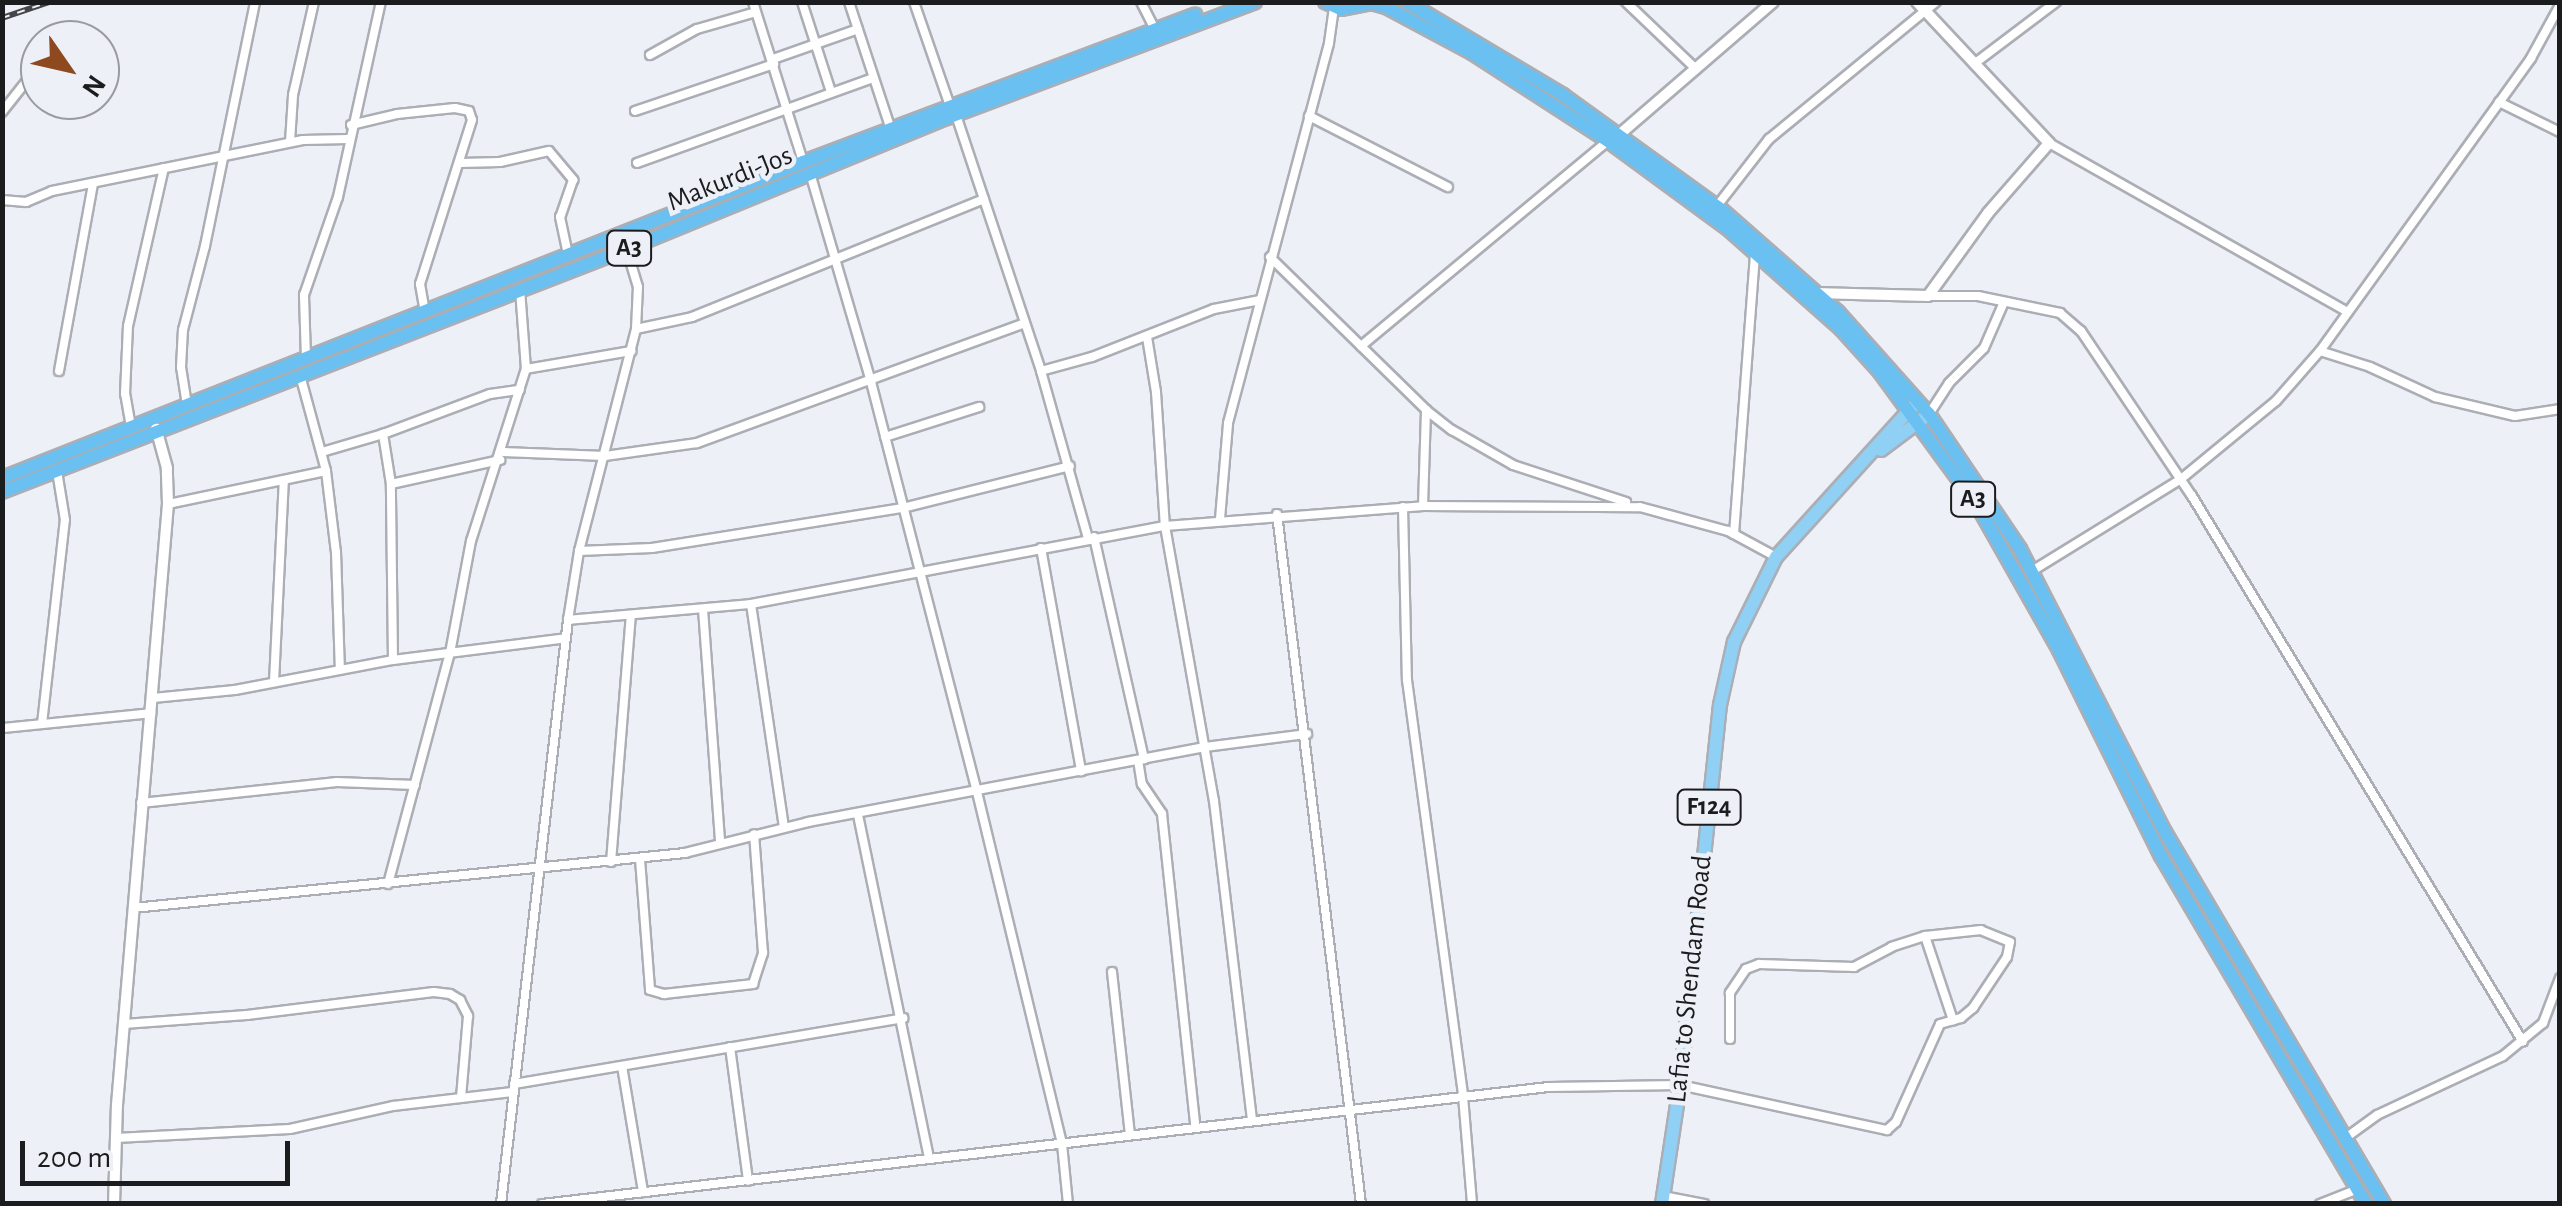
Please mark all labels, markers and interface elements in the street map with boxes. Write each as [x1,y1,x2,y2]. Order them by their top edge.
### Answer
north arrow [20,20,120,120]
text: N [76,70,110,102]
street label: Makurdi-Jos [663,139,797,219]
road number: A3 [604,228,654,268]
road number: A3 [1948,479,1998,519]
road number: F124 [1676,787,1742,827]
street label: Lafia to Shendam Road [1660,853,1720,1105]
scale bar [25,1121,295,1183]
text: 200 m [37,1143,111,1173]

